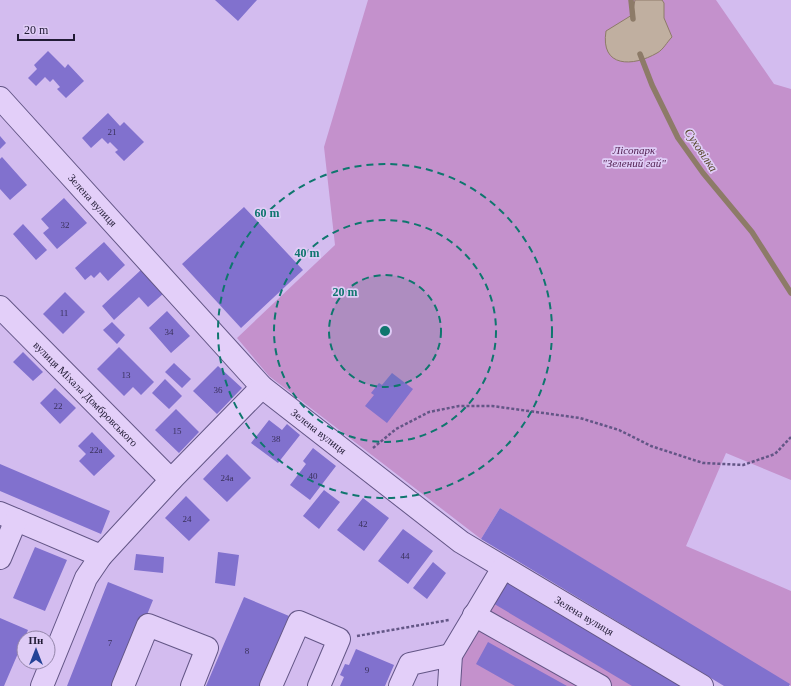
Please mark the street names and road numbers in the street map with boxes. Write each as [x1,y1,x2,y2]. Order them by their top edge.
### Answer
street label: Зелена вулиця [66,172,119,229]
street label: вулиця Міхала Домбровського [31,339,141,449]
street label: Зелена вулиця [289,406,349,456]
street label: Зелена вулиця [553,593,616,638]

